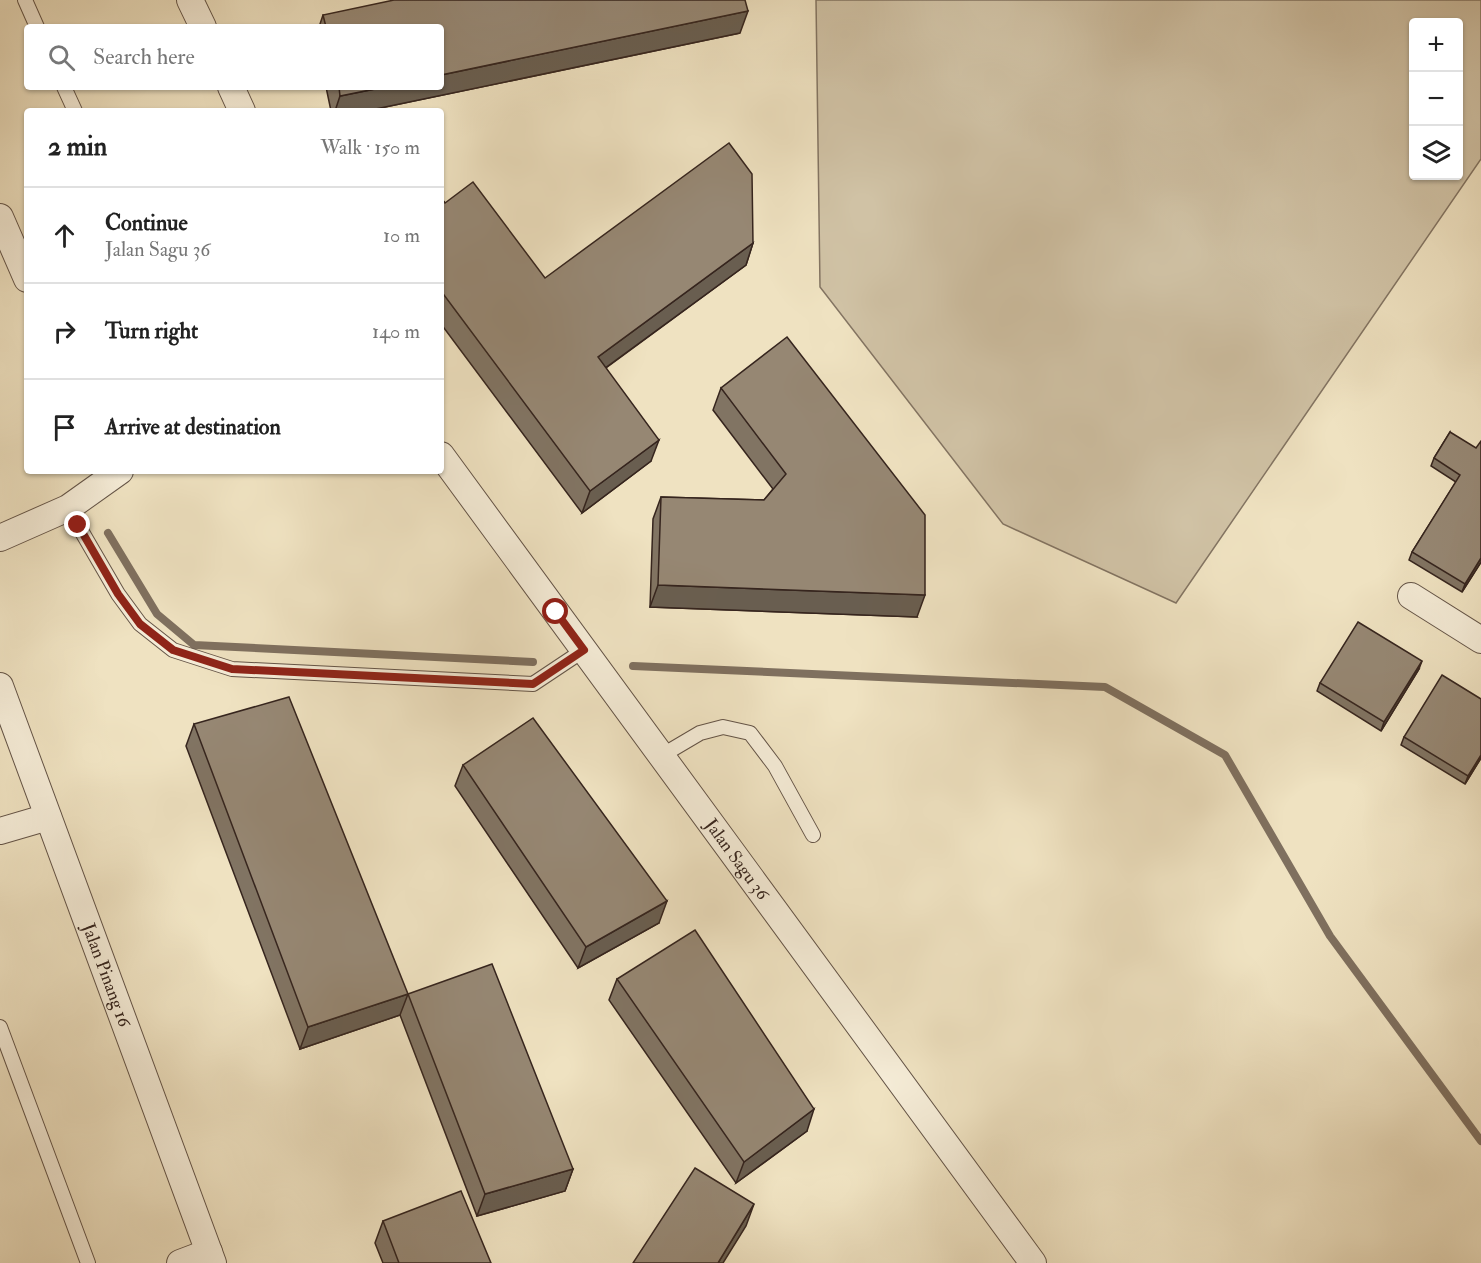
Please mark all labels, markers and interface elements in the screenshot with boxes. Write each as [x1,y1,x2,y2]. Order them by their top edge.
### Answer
map controls [1409,18,1463,180]
button: + [1409,18,1463,72]
search box [24,24,444,90]
icon: search [45,41,78,74]
text: Search here [93,43,195,71]
button: − [1409,72,1463,126]
button: layers [1409,126,1463,180]
text: 2 min [48,131,107,163]
text: Walk · 150 m [320,135,420,160]
text: Continue [105,209,188,237]
icon: ahead [48,219,81,252]
text: 10 m [383,223,420,248]
text: Jalan Sagu 36 [105,237,210,262]
icon: right [48,315,81,348]
text: Turn right [105,317,198,345]
text: 140 m [372,319,420,344]
icon: arrive [48,411,81,444]
text: Arrive at destination [105,413,281,441]
route end [64,511,90,537]
route start [542,598,568,624]
street label: Jalan Sagu 36 [699,813,775,905]
street label: Jalan Pinang 16 [77,919,137,1031]

